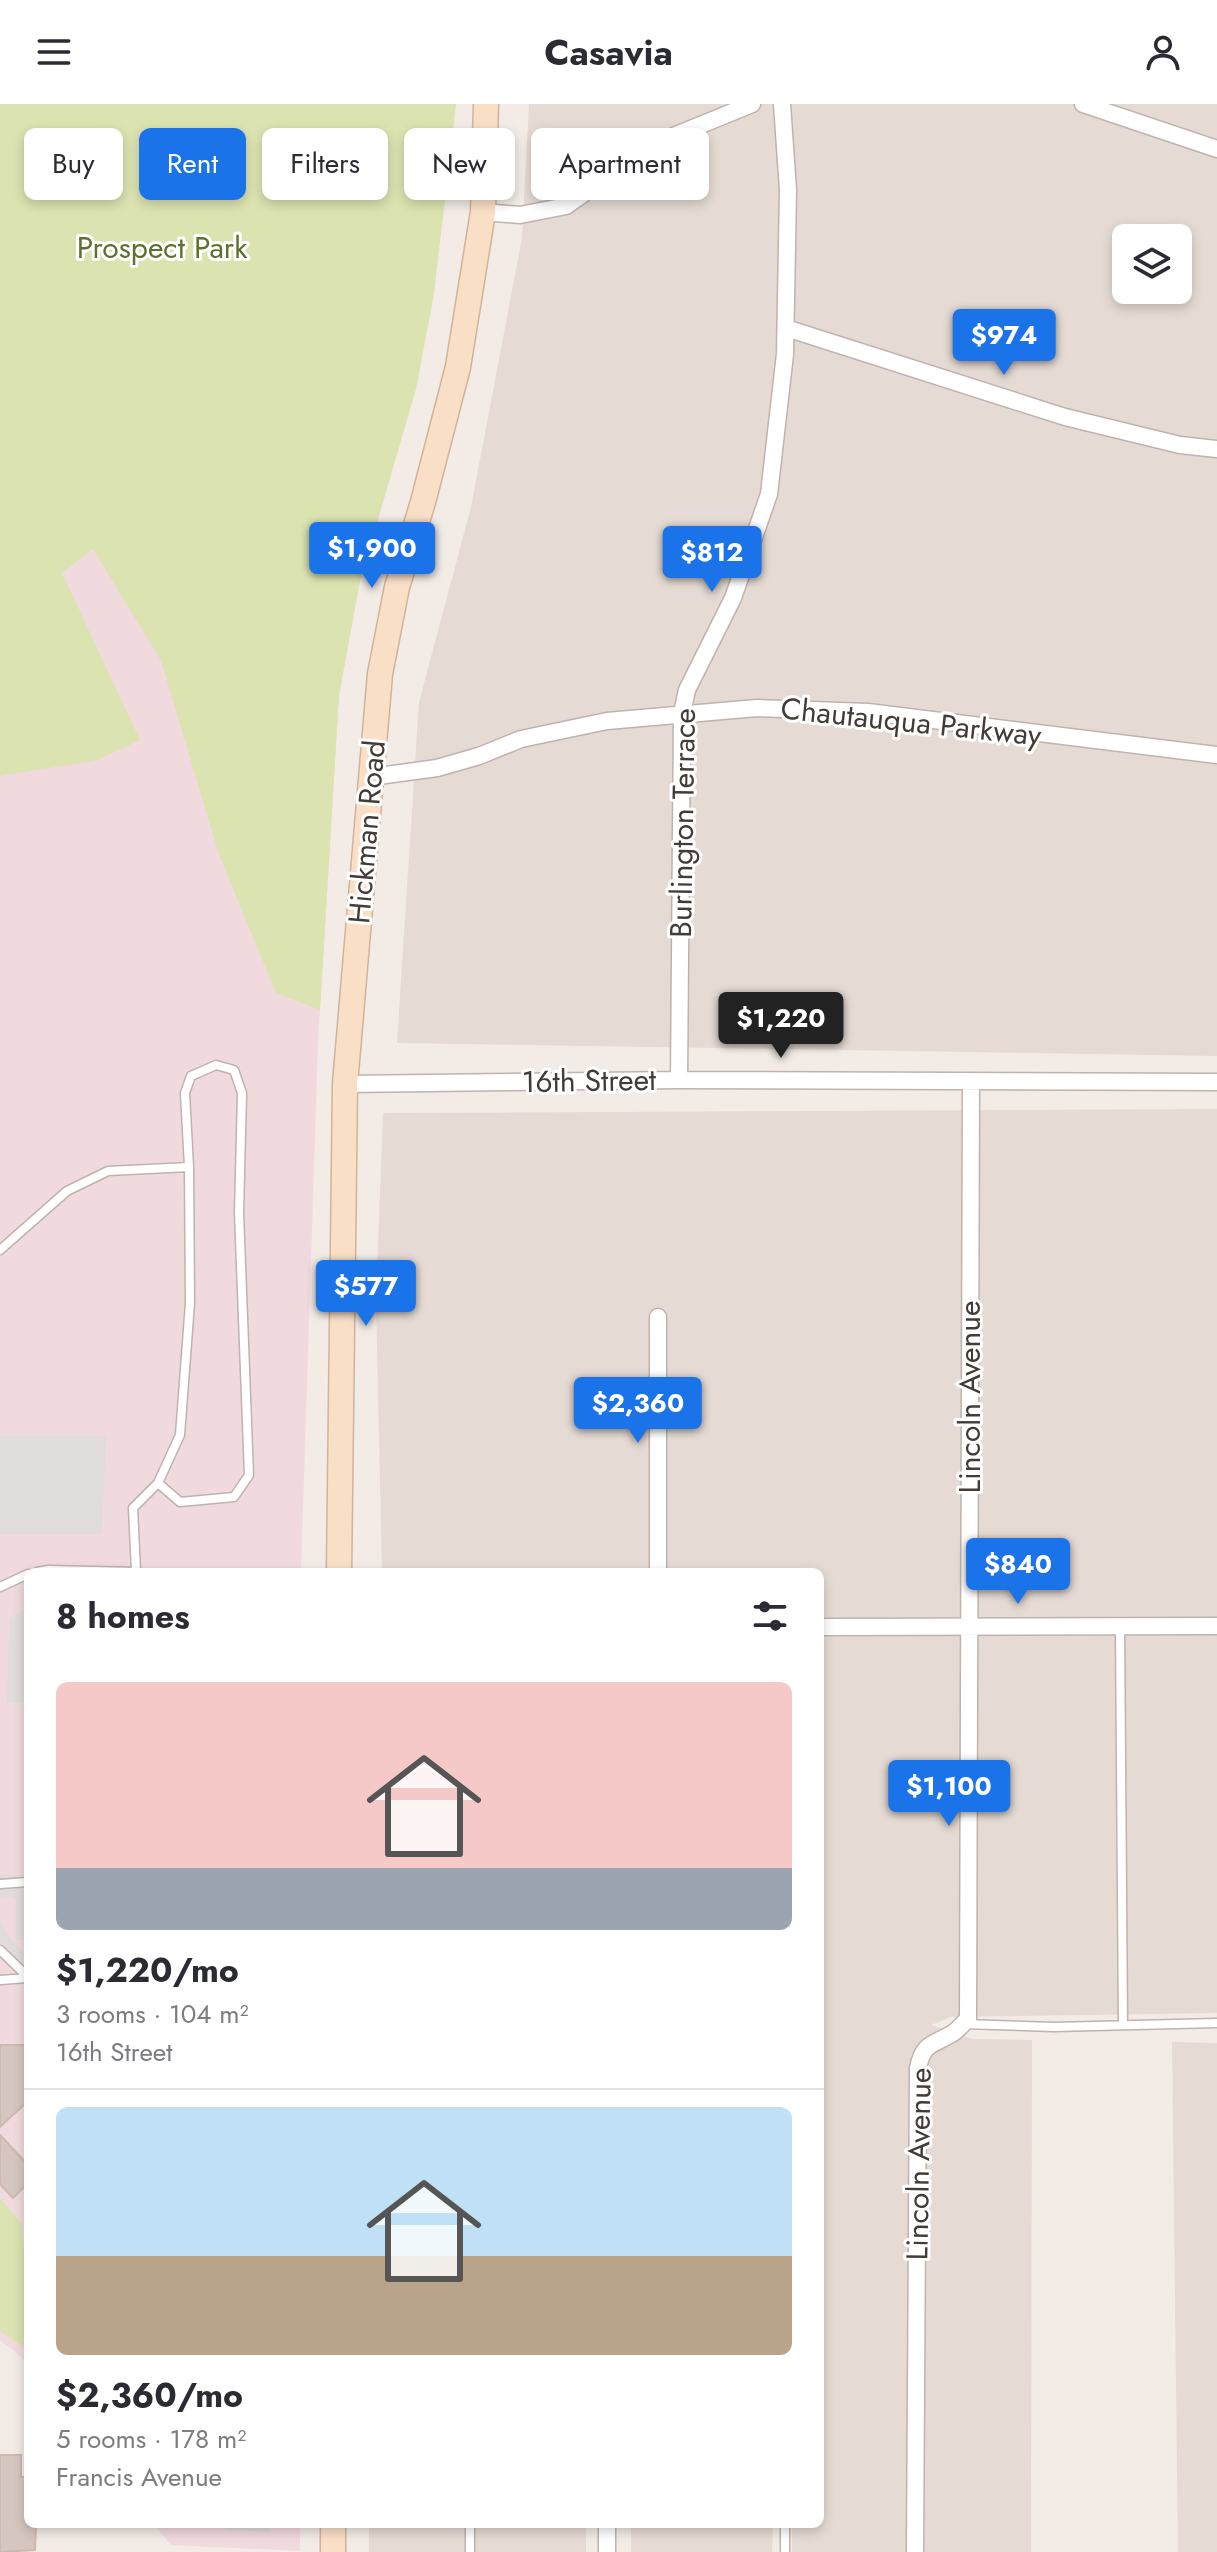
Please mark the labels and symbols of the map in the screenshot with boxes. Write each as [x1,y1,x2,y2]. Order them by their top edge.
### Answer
park label: Prospect Park [77,226,248,269]
pin: $974 [957,309,1051,377]
pin: $1,900 [307,522,437,590]
pin: $812 [665,526,759,594]
street label: Chautauqua Parkway [779,686,1044,757]
street label: Burlington Terrace [659,708,706,938]
street label: Hickman Road [337,738,396,926]
pin: $1,220 [716,992,846,1060]
street label: 16th Street [521,1058,657,1103]
pin: $577 [319,1260,413,1328]
street label: Lincoln Avenue [948,1301,991,1493]
pin: $2,360 [573,1377,703,1445]
pin: $840 [971,1538,1065,1606]
pin: $1,100 [884,1760,1014,1828]
street label: Lincoln Avenue [895,2067,942,2261]

